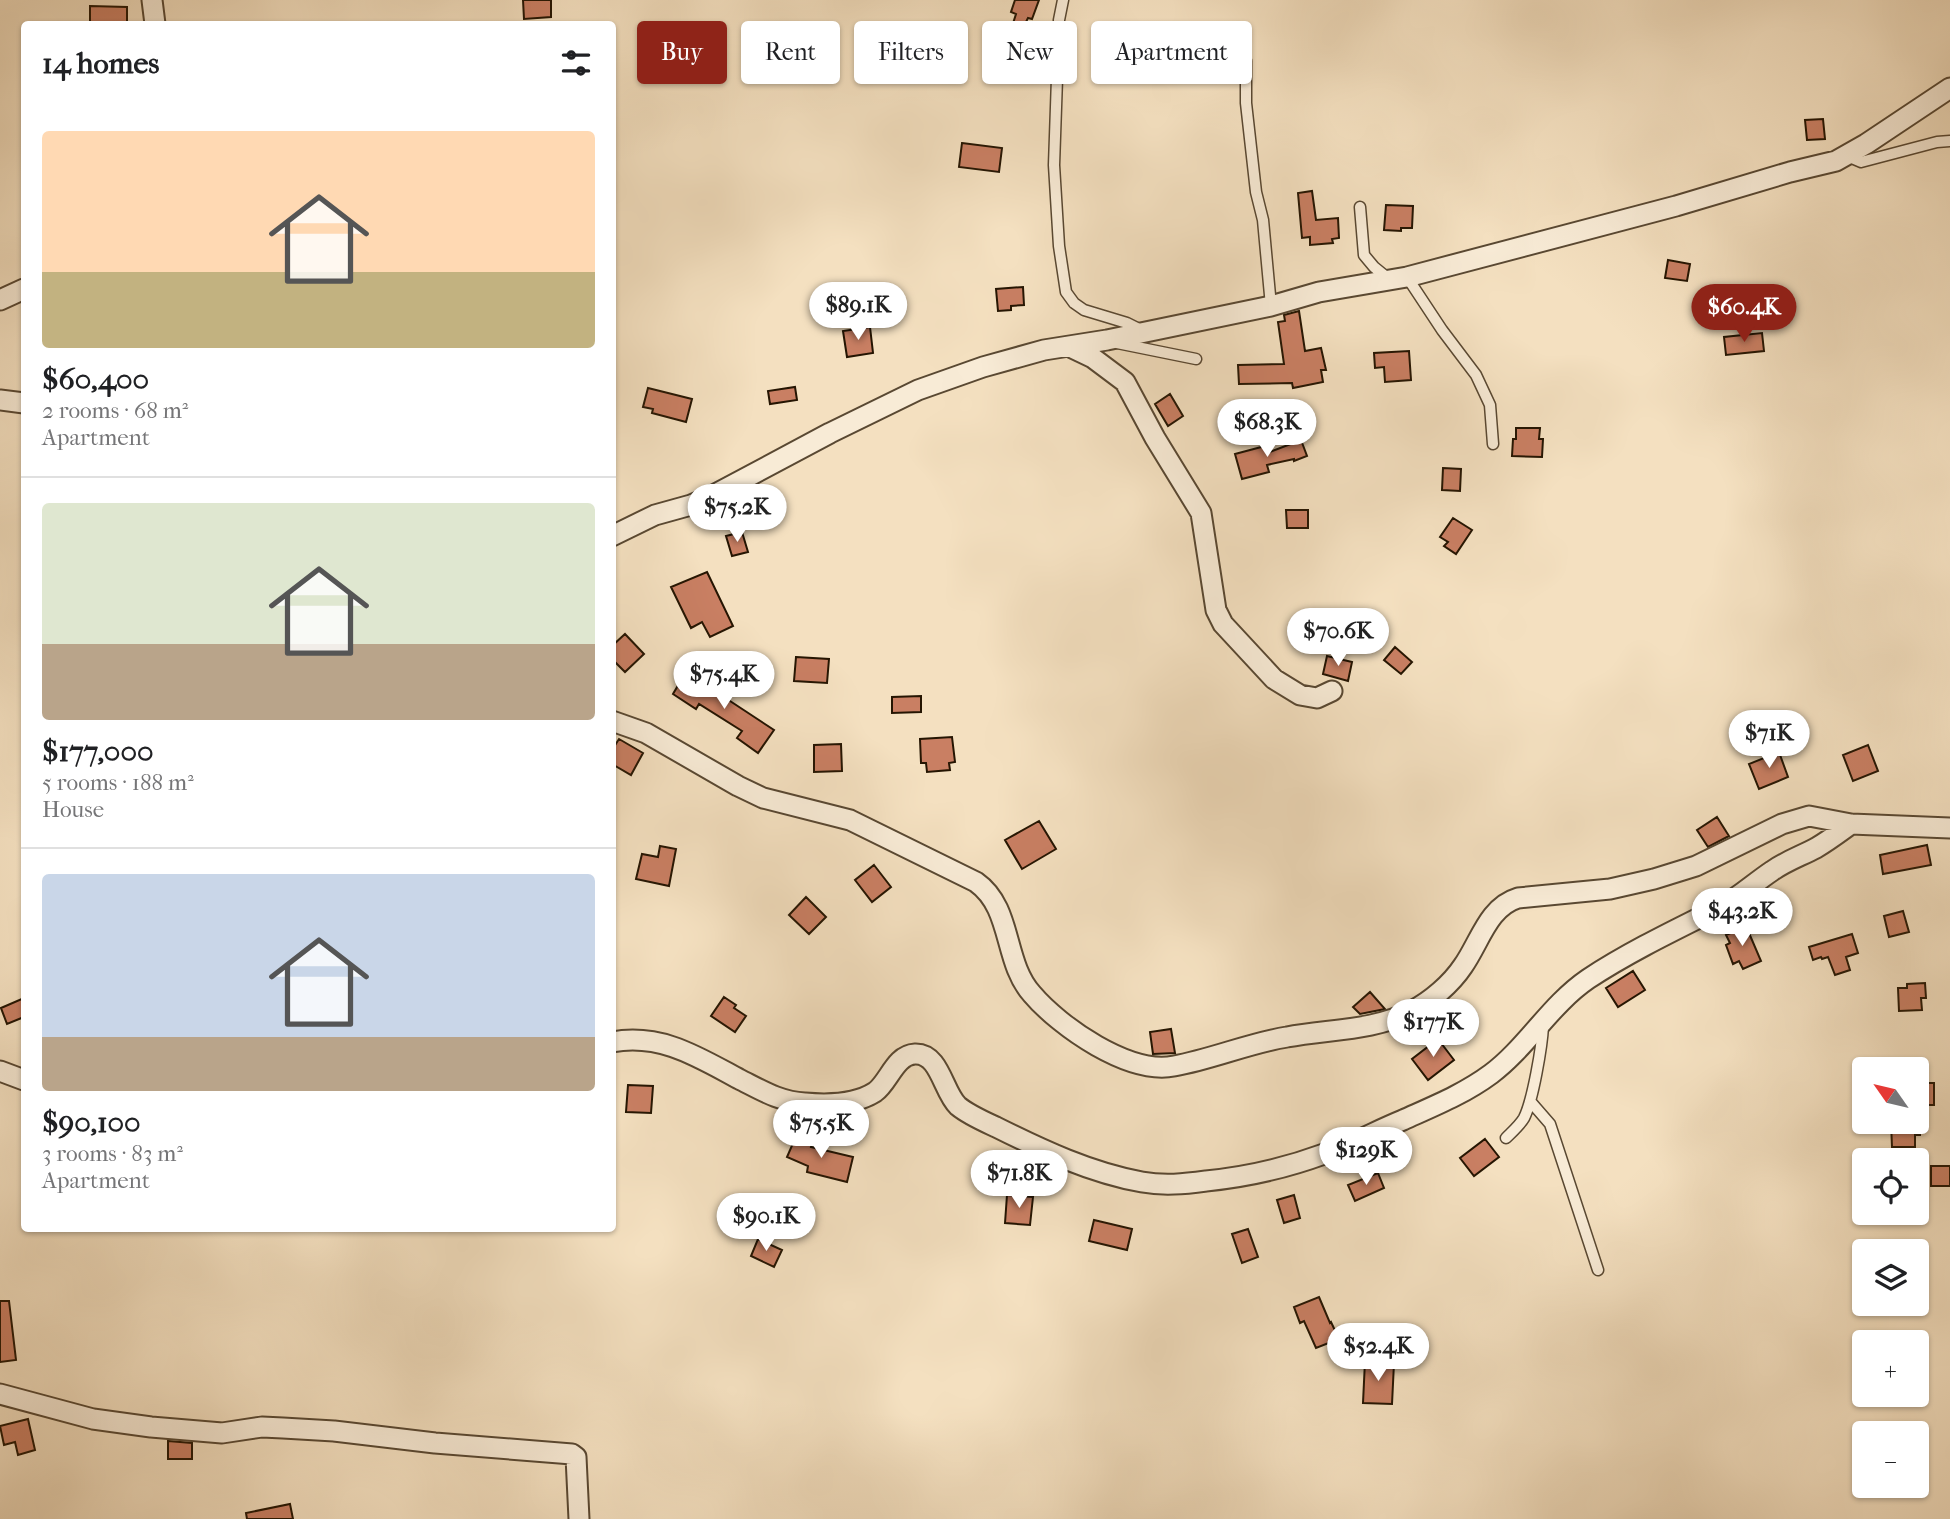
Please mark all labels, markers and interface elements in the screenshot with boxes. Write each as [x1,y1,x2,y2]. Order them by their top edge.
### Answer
chip: Buy [637,21,727,84]
chip: Rent [741,21,840,84]
chip: Filters [854,21,968,84]
chip: New [982,21,1077,84]
chip: Apartment [1091,21,1252,84]
icon: filters [557,44,595,82]
text: 14 homes [42,46,159,81]
icon: home [256,176,382,302]
pin: $89.1K [801,282,915,342]
pin: $60.4K [1687,284,1801,344]
text: $89.1K [825,291,891,318]
text: $60.4K [1707,293,1781,320]
text: $60,400 [42,362,149,397]
text: 2 rooms · 68 m² [42,397,188,424]
pin: $68.3K [1210,400,1324,459]
text: $68.3K [1233,408,1301,435]
text: Apartment [42,424,150,451]
pin: $75.2K [680,484,794,544]
text: $75.2K [704,493,770,520]
icon: home [256,548,382,674]
pin: $70.6K [1281,608,1395,668]
text: $70.6K [1303,617,1373,644]
pin: $75.4K [667,652,781,711]
text: $75.4K [690,660,759,687]
pin: $71K [1728,710,1810,770]
text: $71K [1745,719,1793,746]
text: $177,000 [42,734,154,769]
text: 5 rooms · 188 m² [42,769,194,796]
text: House [42,796,104,823]
pin: $43.2K [1685,888,1799,948]
text: $43.2K [1708,897,1776,924]
icon: home [256,919,382,1045]
pin: $177K [1384,1000,1482,1059]
text: $177K [1403,1008,1463,1035]
north arrow [1852,1057,1928,1134]
map controls [1852,1057,1929,1498]
pin: $75.5K [764,1100,878,1160]
text: $90,100 [42,1105,141,1140]
text: $75.5K [789,1109,853,1136]
pin: $129K [1317,1128,1415,1187]
text: $129K [1335,1136,1397,1163]
text: 3 rooms · 83 m² [42,1140,183,1167]
button: locate [1852,1148,1929,1225]
pin: $71.8K [962,1150,1076,1210]
text: $71.8K [987,1159,1051,1186]
text: Apartment [42,1167,150,1194]
pin: $90.1K [709,1194,823,1253]
text: $90.1K [733,1202,799,1229]
button: layers [1852,1239,1929,1316]
pin: $52.4K [1321,1324,1435,1383]
button: + [1852,1330,1929,1407]
text: $52.4K [1343,1332,1413,1359]
button: − [1852,1421,1929,1498]

